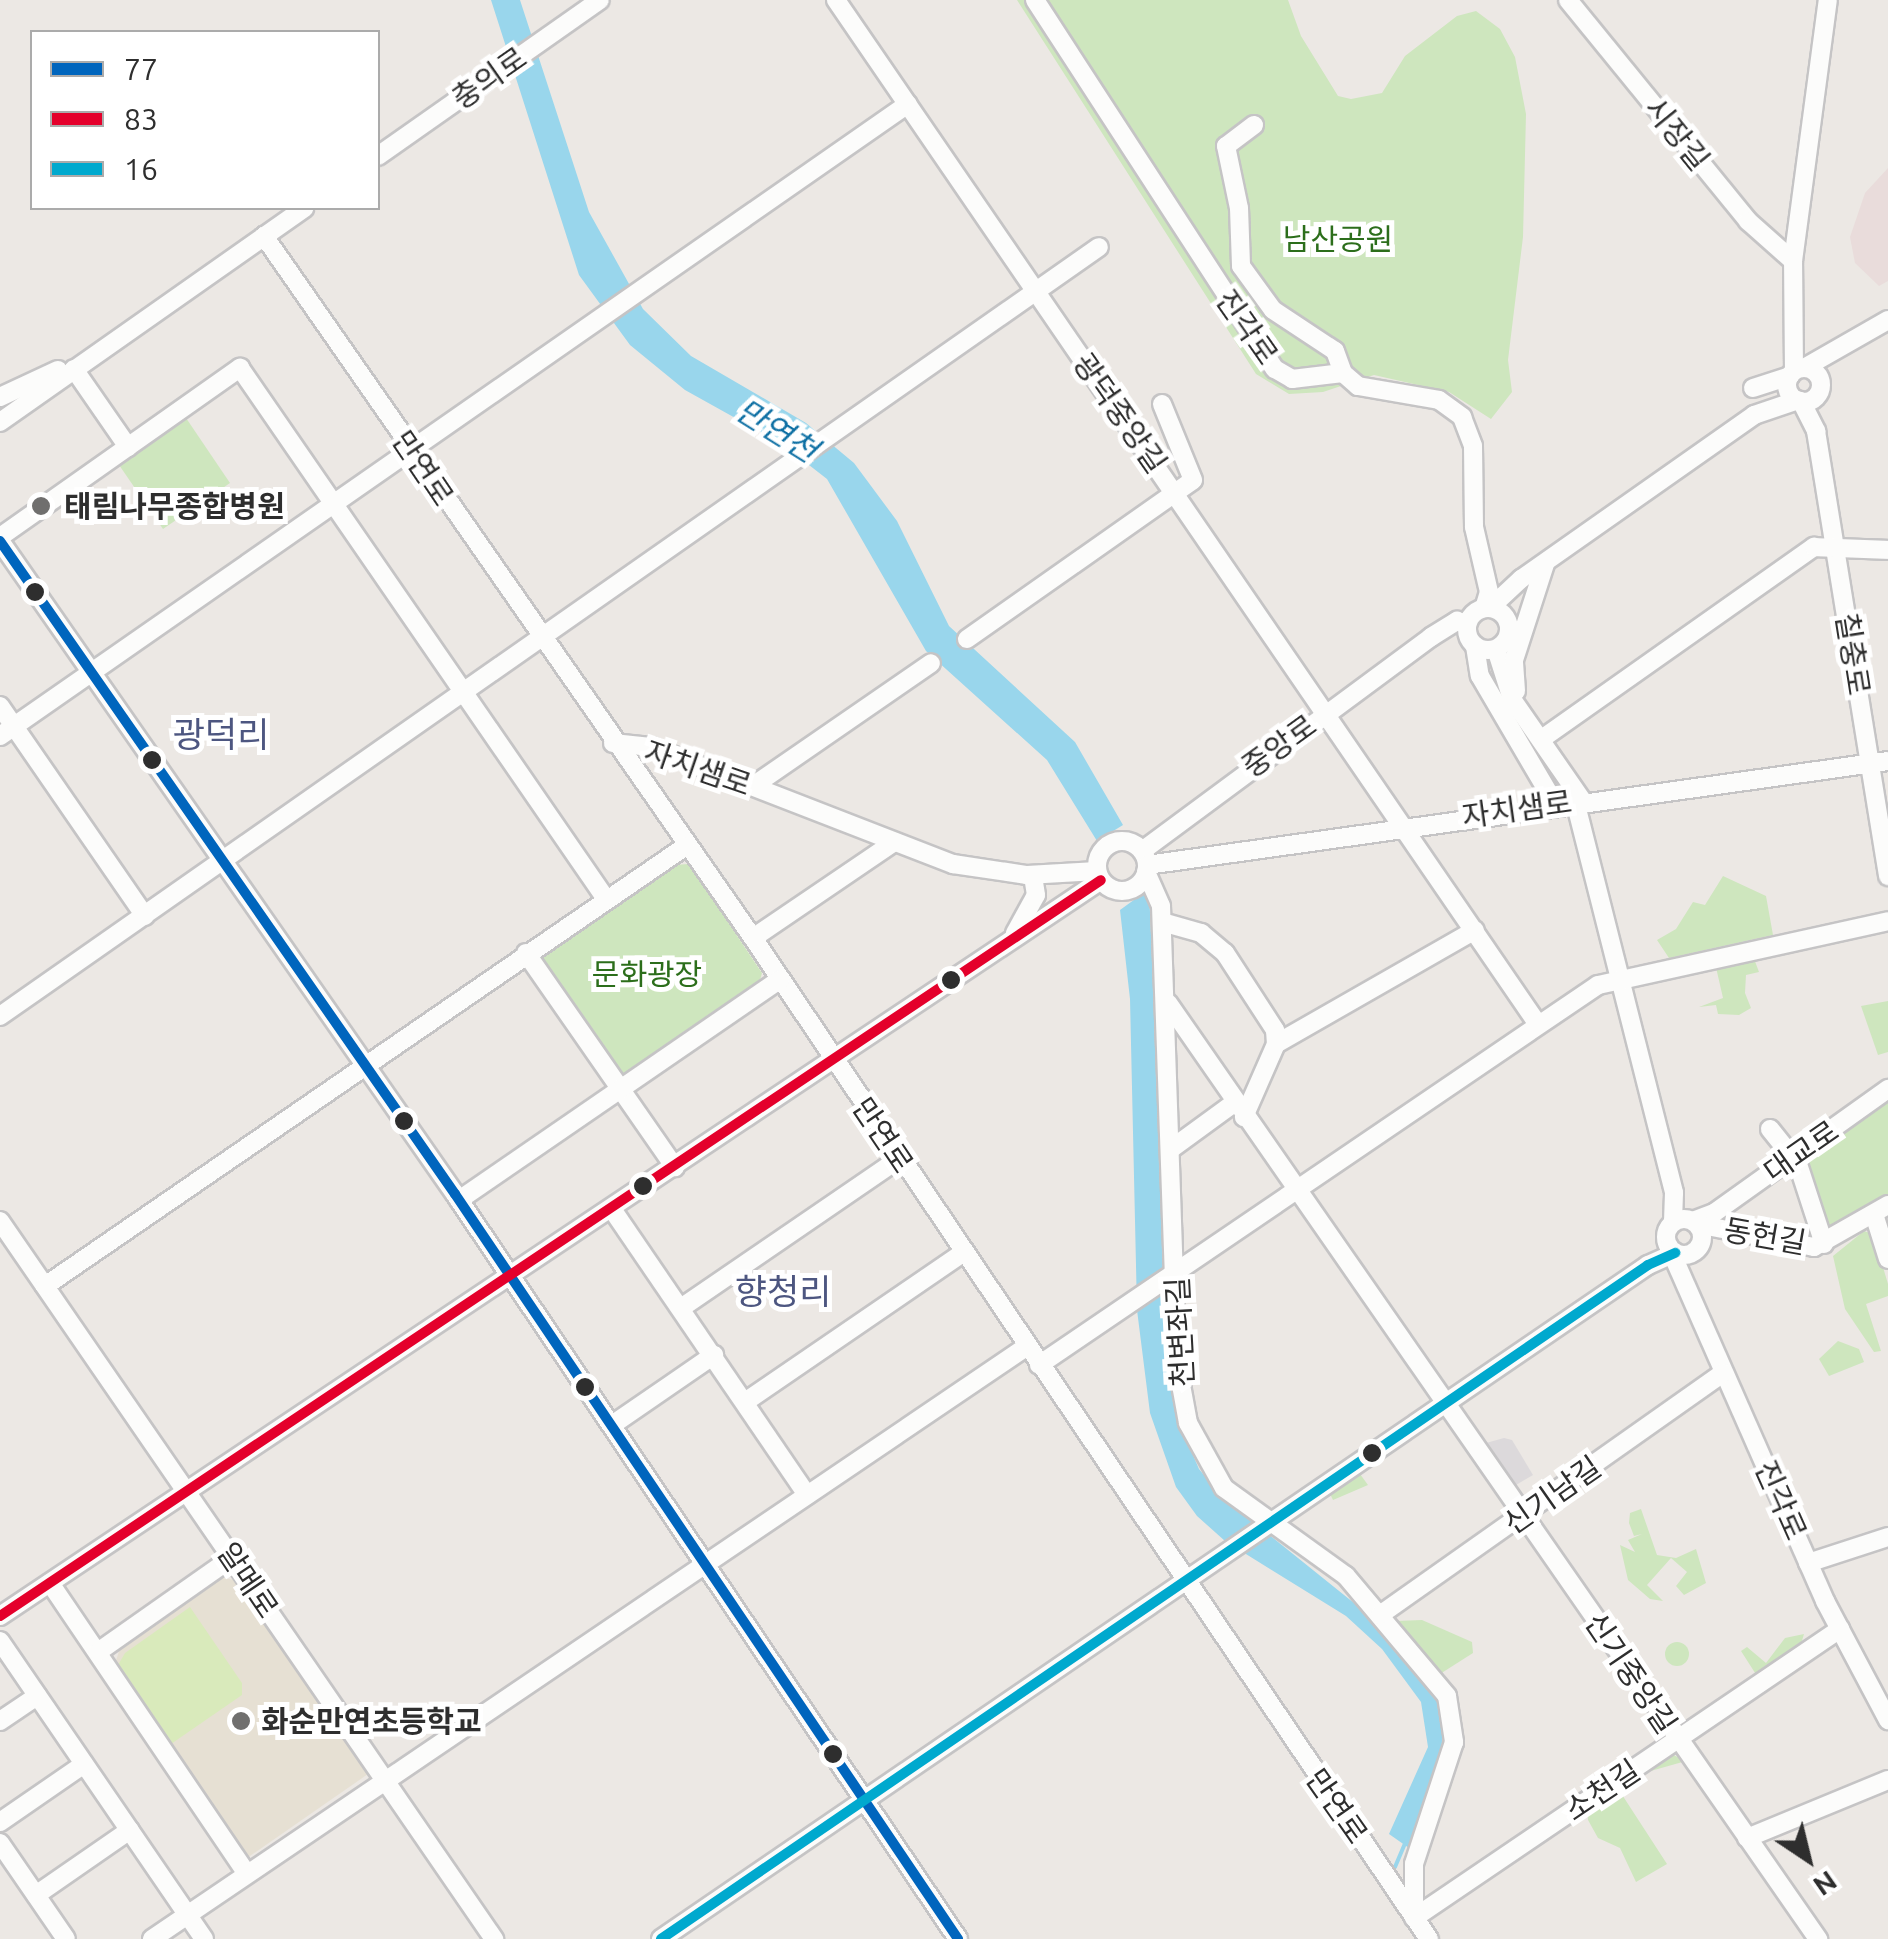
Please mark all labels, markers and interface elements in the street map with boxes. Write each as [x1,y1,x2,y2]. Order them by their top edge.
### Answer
legend [30,30,380,210]
street label: 충의로 [445,40,533,116]
text: 77 [124,52,158,86]
street label: 시장길 [1637,90,1717,178]
text: 83 [124,102,158,136]
text: 16 [124,152,158,186]
park label: 남산공원 [1283,221,1393,257]
street label: 진각로 [1209,283,1285,371]
street label: 광덕중앙길 [1066,346,1174,480]
water label: 만연천 [729,390,825,470]
street label: 만연로 [385,424,461,512]
place label: 태림나무종합병원 [64,488,285,524]
marker: 태림나무종합병원 [28,493,54,519]
unlabelled marker [25,582,45,602]
street label: 칠충로 [1829,610,1877,698]
street label: 중앙로 [1235,707,1323,785]
district label: 광덕리 [173,713,269,755]
street label: 자치샘로 [640,733,756,803]
unlabelled marker [142,750,162,770]
street label: 자치샘로 [1460,783,1574,835]
park label: 문화광장 [592,956,702,992]
unlabelled marker [941,970,961,990]
street label: 만연로 [845,1091,921,1179]
unlabelled marker [394,1111,414,1131]
street label: 대교로 [1757,1113,1845,1189]
unlabelled marker [633,1176,653,1196]
street label: 동헌길 [1721,1211,1809,1261]
district label: 향청리 [735,1270,831,1312]
street label: 천변좌길 [1159,1276,1201,1388]
unlabelled marker [575,1377,595,1397]
unlabelled marker [1362,1443,1382,1463]
street label: 신기남길 [1496,1449,1608,1541]
street label: 진각로 [1748,1455,1814,1545]
street label: 알메로 [210,1536,286,1624]
street label: 신기중앙길 [1577,1606,1685,1740]
place label: 화순만연초등학교 [261,1703,482,1739]
marker: 화순만연초등학교 [230,1710,252,1732]
unlabelled marker [823,1744,843,1764]
street label: 소천길 [1558,1752,1646,1828]
street label: 만연로 [1299,1762,1375,1850]
north arrow [1758,1809,1858,1909]
text: N [1808,1865,1843,1903]

